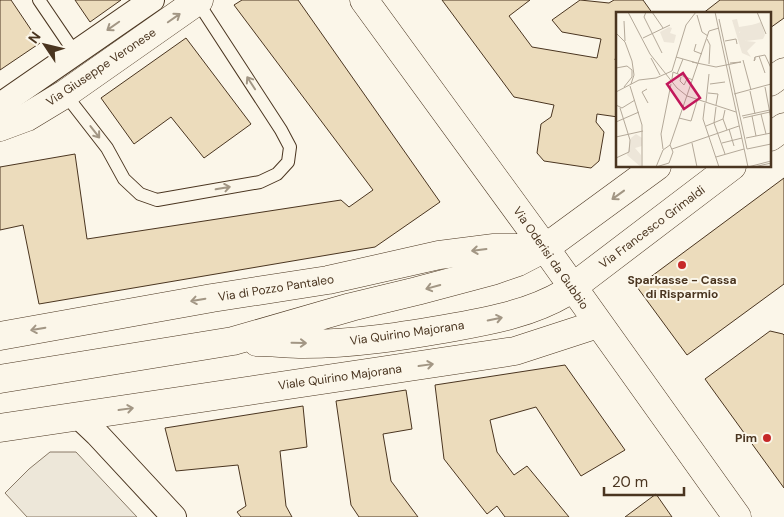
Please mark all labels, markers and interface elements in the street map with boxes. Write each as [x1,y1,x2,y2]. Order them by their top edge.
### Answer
inset map [616,12,772,168]
one-way arrow [167,13,181,23]
north arrow [20,20,70,70]
one-way arrow [107,21,121,31]
street label: Via Giuseppe Veronese [43,24,159,110]
text: N [24,28,45,47]
one-way arrow [246,77,256,91]
one-way arrow [89,125,100,138]
street label: Via Francesco Grimaldi [596,182,708,272]
one-way arrow [215,183,231,193]
one-way arrow [611,190,625,200]
street label: Via Oderisi da Gubbio [509,203,593,313]
one-way arrow [471,245,487,255]
marker: Sparkasse - Cassa di Risparmio [676,259,688,271]
street label: Via di Pozzo Pantaleo [217,271,335,305]
place label: Sparkasse - Cassa di Risparmio [627,272,737,302]
one-way arrow [425,283,441,292]
one-way arrow [191,296,207,306]
one-way arrow [487,314,503,323]
street label: Via Quirino Majorana [349,317,465,349]
one-way arrow [31,324,47,334]
one-way arrow [291,338,307,348]
one-way arrow [417,359,433,369]
street label: Viale Quirino Majorana [277,360,403,394]
one-way arrow [118,404,134,414]
place label: Pim [735,430,757,446]
marker: Pim [761,432,773,444]
scale bar [604,464,684,496]
text: 20 m [612,472,648,492]

